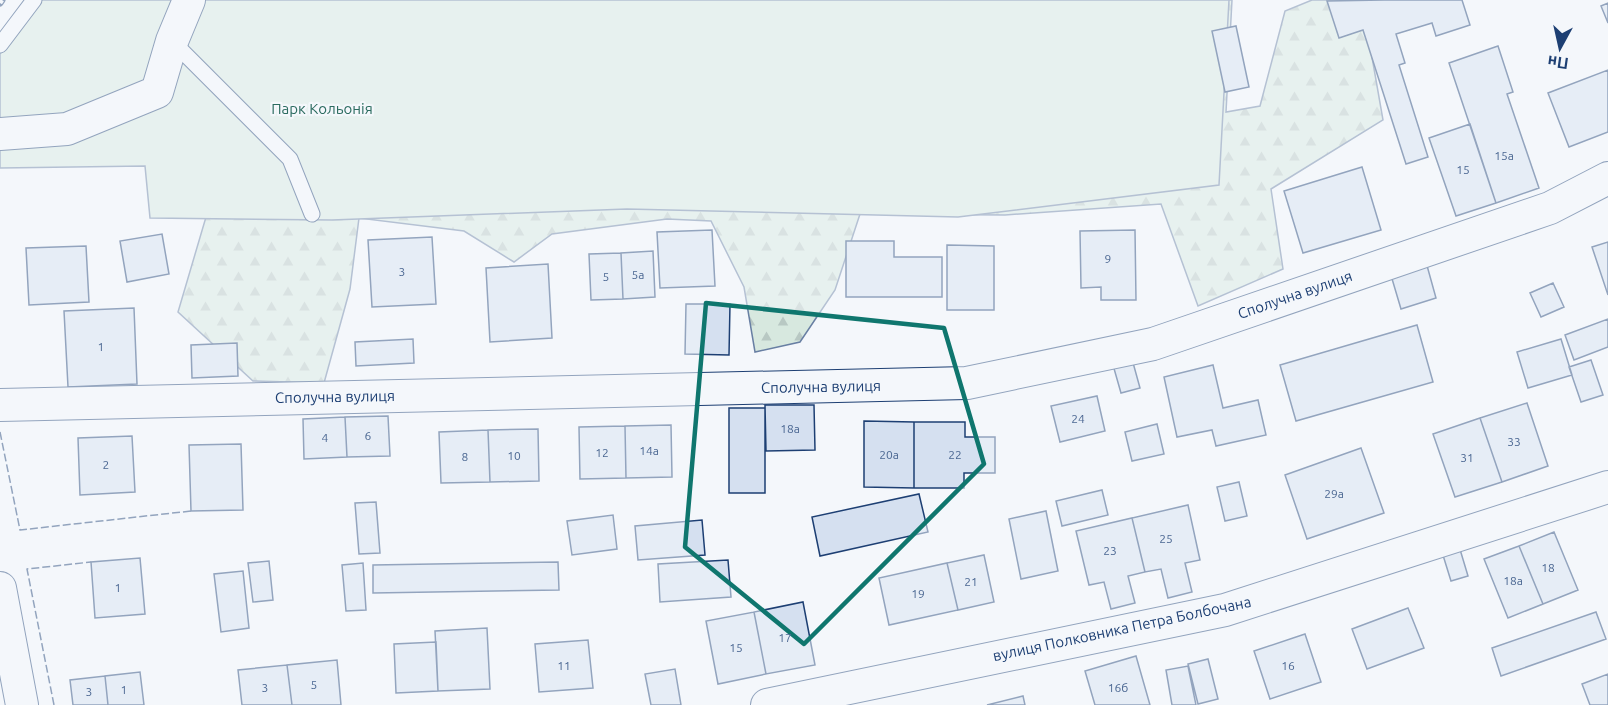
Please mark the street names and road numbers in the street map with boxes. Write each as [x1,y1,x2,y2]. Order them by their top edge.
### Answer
street label: Сполучна вулиця [1235,267,1354,322]
street label: Сполучна вулиця [761,377,881,396]
street label: Сполучна вулиця [275,387,395,406]
street label: вулиця Полковника Петра Болбочана [991,593,1253,664]

